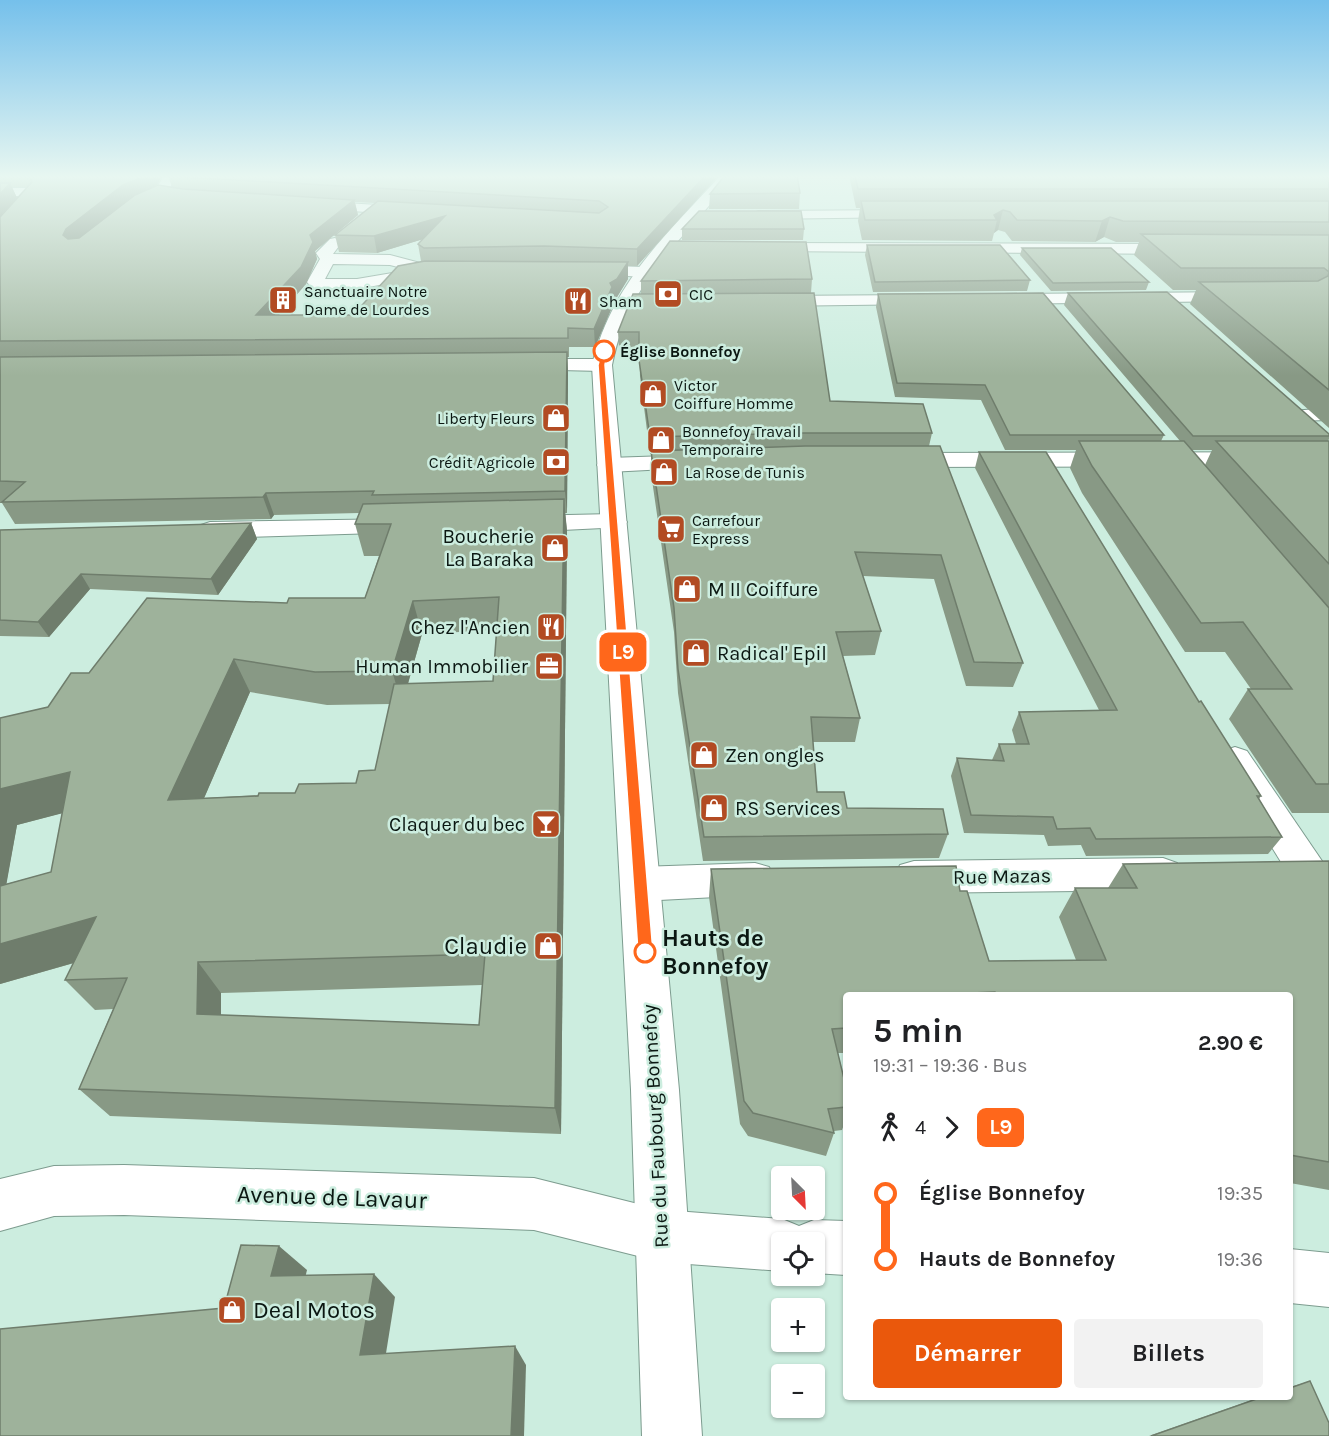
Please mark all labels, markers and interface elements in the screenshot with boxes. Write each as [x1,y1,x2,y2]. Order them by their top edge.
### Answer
bank icon: CIC [652,278,684,310]
place label: Sanctuaire Notre Dame de Lourdes [304,282,430,319]
building icon: Sanctuaire Notre Dame de Lourdes [267,284,299,316]
restaurant icon: Sham [562,285,594,317]
place label: CIC [689,285,713,304]
place label: Sham [599,292,642,311]
marker: Église Bonnefoy [593,340,615,362]
place label: Église Bonnefoy [620,342,741,361]
place label: Victor Coiffure Homme [674,376,793,413]
shop icon: Victor Coiffure Homme [637,378,669,410]
shop icon: Liberty Fleurs [540,402,572,434]
place label: Liberty Fleurs [437,409,535,428]
place label: Bonnefoy Travail Temporaire [682,422,801,459]
shop icon: Bonnefoy Travail Temporaire [645,424,677,456]
bank icon: Crédit Agricole [540,446,572,478]
place label: Crédit Agricole [429,453,535,472]
shop icon: La Rose de Tunis [648,456,680,488]
place label: La Rose de Tunis [685,463,805,482]
place label: Carrefour Express [692,511,760,548]
supermarket icon: Carrefour Express [655,513,687,545]
place label: Boucherie La Baraka [442,525,534,571]
shop icon: Boucherie La Baraka [539,532,571,564]
shop icon: M II Coiffure [671,573,703,605]
place label: M II Coiffure [708,578,818,601]
restaurant icon: Chez l'Ancien [535,611,567,643]
place label: Chez l'Ancien [411,616,530,639]
line badge: L9 [596,632,650,672]
shop icon: Radical' Epil [680,637,712,669]
text: L9 [611,640,635,664]
place label: Radical' Epil [717,642,827,665]
office icon: Human Immobilier [533,650,565,682]
place label: Human Immobilier [355,655,529,678]
shop icon: Zen ongles [688,739,720,771]
place label: Zen ongles [725,744,825,767]
shop icon: RS Services [698,792,730,824]
place label: RS Services [735,797,841,820]
bar icon: Claquer du bec [530,808,562,840]
place label: Claquer du bec [389,813,525,836]
street label: Rue Mazas [953,864,1051,889]
place label: Hauts de Bonnefoy [662,924,768,980]
shop icon: Claudie [532,930,564,962]
place label: Claudie [444,932,527,960]
marker: Hauts de Bonnefoy [634,941,656,963]
street label: Rue du Faubourg Bonnefoy [638,1004,673,1248]
text: 5 min [873,1012,963,1050]
text: 2.90 € [1198,1030,1263,1056]
text: 19:31 – 19:36 · Bus [873,1054,1027,1077]
icon: walk [873,1111,906,1144]
icon: forward [935,1111,968,1144]
text: L9 [989,1115,1012,1139]
text: 4 [915,1116,926,1139]
north arrow [771,1166,825,1220]
map controls [771,1166,825,1418]
street label: Avenue de Lavaur [237,1180,428,1214]
text: Église Bonnefoy [919,1180,1085,1206]
text: 19:35 [1217,1182,1263,1205]
button: locate [771,1232,825,1286]
text: Hauts de Bonnefoy [919,1246,1115,1272]
text: 19:36 [1217,1248,1263,1271]
shop icon: Deal Motos [216,1294,248,1326]
place label: Deal Motos [253,1296,375,1324]
button: + [771,1298,825,1352]
button: Démarrer [873,1319,1062,1388]
button: Billets [1074,1319,1263,1388]
button: − [771,1364,825,1418]

